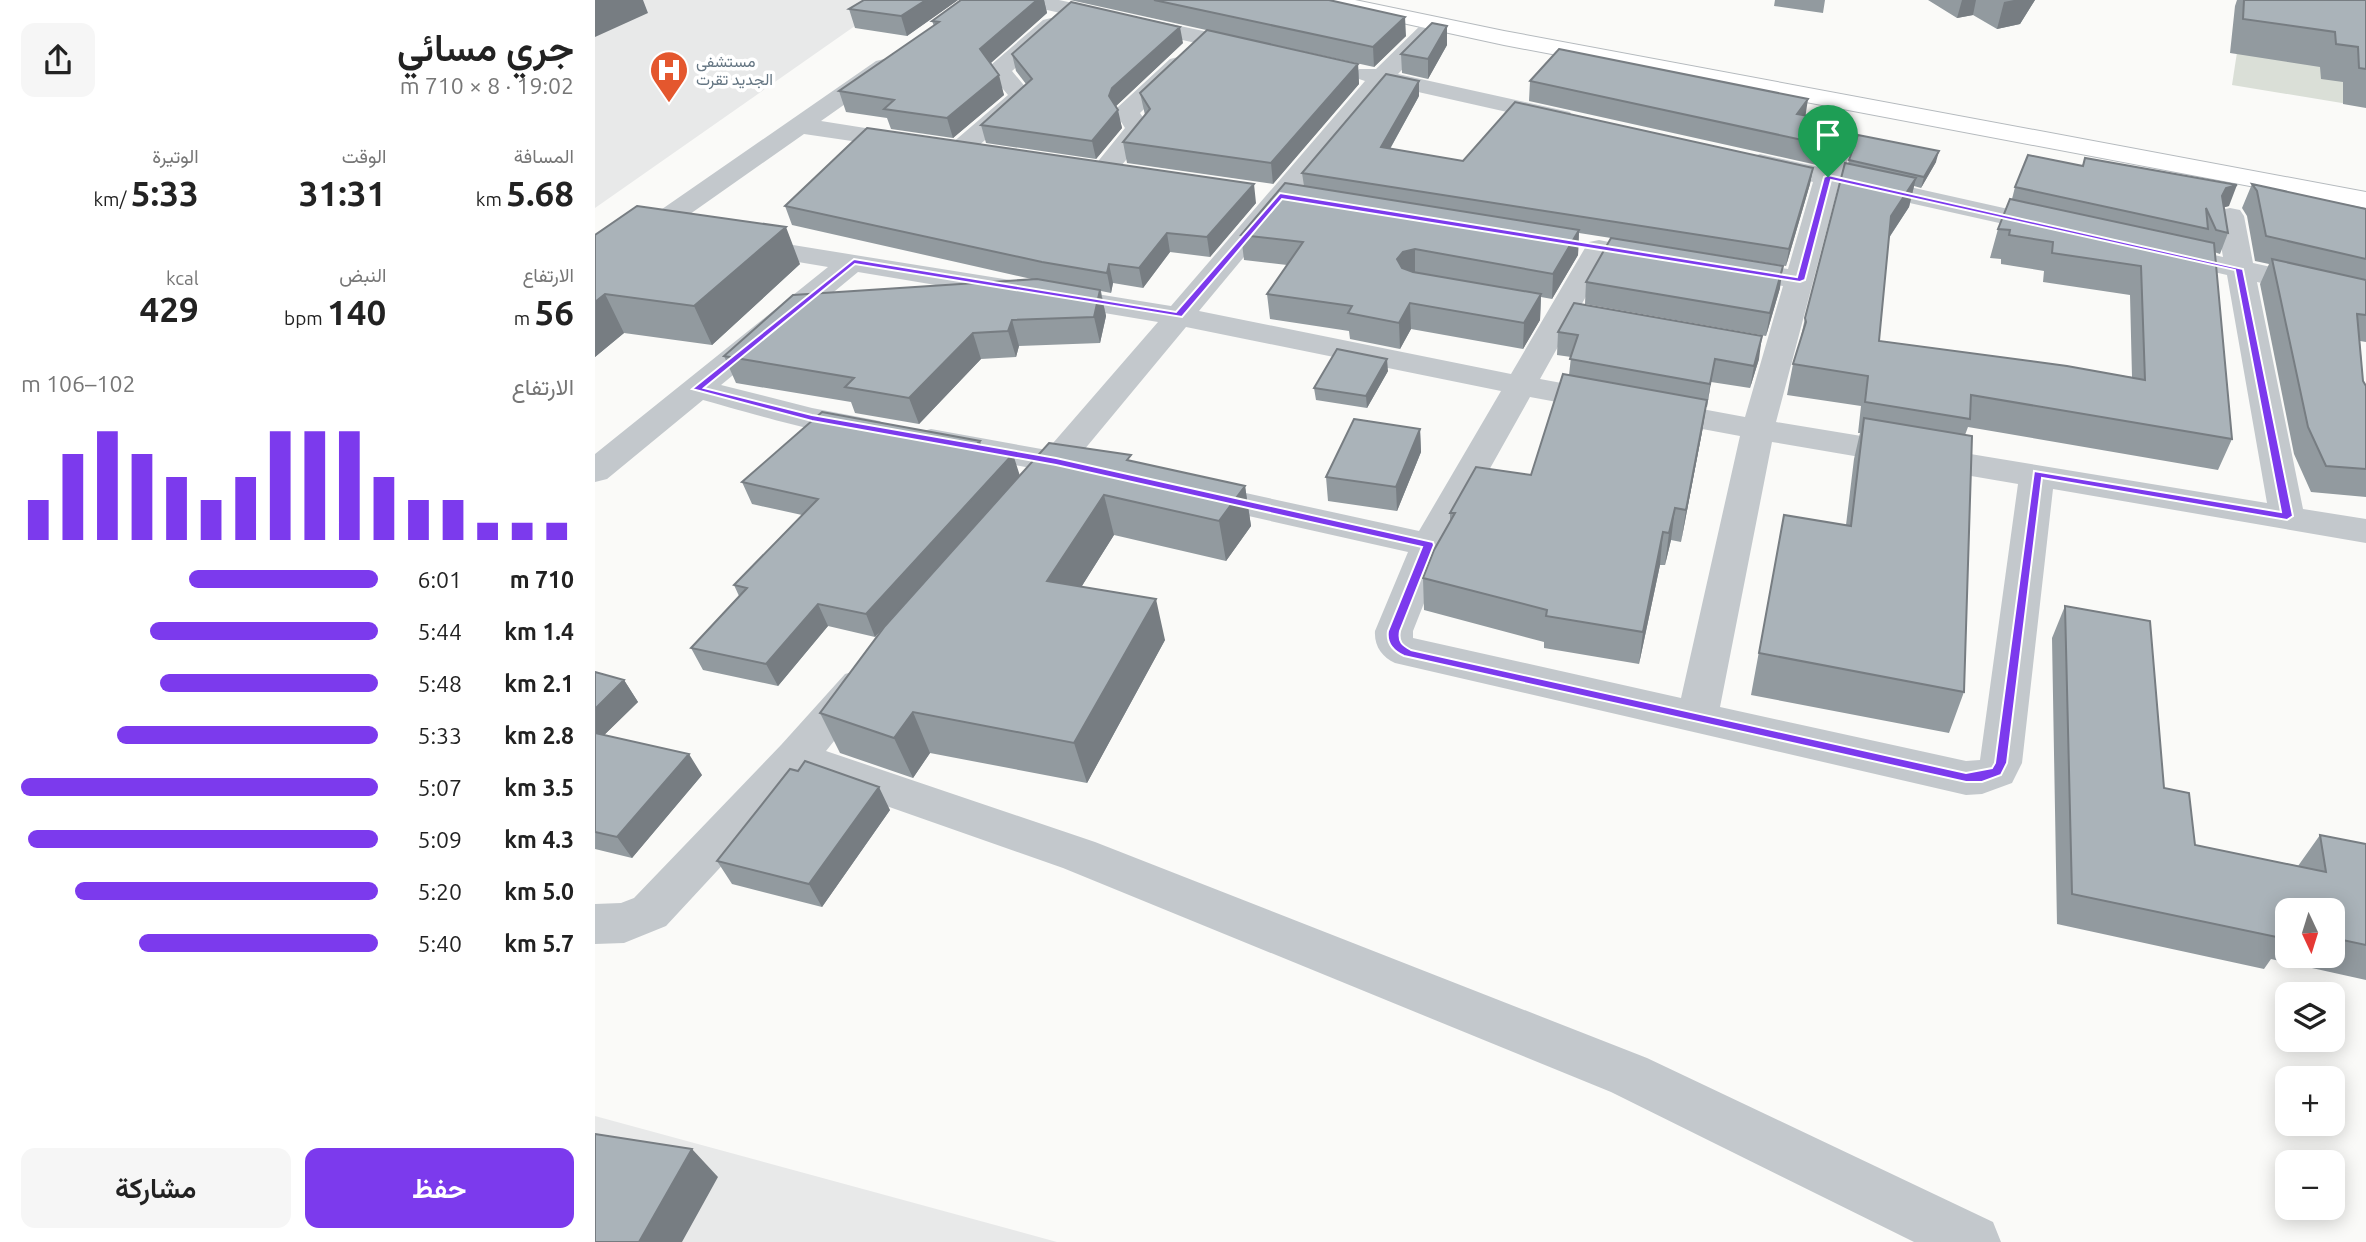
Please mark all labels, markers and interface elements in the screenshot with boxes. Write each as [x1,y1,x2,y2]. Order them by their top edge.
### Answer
button: share [21,23,95,97]
text: جري مسائي [397,26,574,68]
hospital icon: مستشفى الجديد تقرت [648,49,690,104]
place label: مستشفى الجديد تقرت [696,52,773,90]
text: 19:02 · 8 × 710 m [400,73,574,98]
pin [1798,105,1858,177]
icon: arrive [1809,116,1847,154]
text: الوتيرة [152,145,199,167]
text: الوقت [342,145,386,167]
text: المسافة [514,145,574,167]
text: 5:33 [131,173,199,213]
text: 31:31 [299,173,386,213]
text: 5.68 [506,173,574,213]
text: /km [93,188,131,210]
text: km [476,188,506,210]
text: النبض [339,264,386,286]
text: الارتفاع [522,264,574,286]
text: kcal [166,267,199,289]
text: 429 [139,289,199,329]
text: 140 [327,292,386,332]
text: 56 [535,292,574,332]
text: bpm [284,307,327,329]
text: m [514,307,535,329]
text: 102–106 m [21,371,135,396]
text: الارتفاع [512,374,574,399]
text: 6:01 [417,567,462,592]
text: 710 m [510,567,574,592]
text: 5:44 [417,619,462,644]
text: 1.4 km [504,619,574,644]
text: 5:48 [417,671,462,696]
text: 2.1 km [504,671,574,696]
text: 5:33 [417,723,462,748]
text: 2.8 km [504,723,574,748]
text: 5:07 [417,775,462,800]
text: 3.5 km [504,775,574,800]
text: 5:09 [417,827,462,852]
text: 4.3 km [504,827,574,852]
text: 5:20 [417,879,462,904]
text: 5.0 km [504,879,574,904]
north arrow [2275,898,2345,968]
map controls [2275,898,2345,1220]
text: 5:40 [417,931,462,956]
text: 5.7 km [504,931,574,956]
button: layers [2275,982,2345,1052]
button: + [2275,1066,2345,1136]
button: مشاركة [21,1148,291,1228]
button: حفظ [305,1148,574,1228]
button: − [2275,1150,2345,1220]

